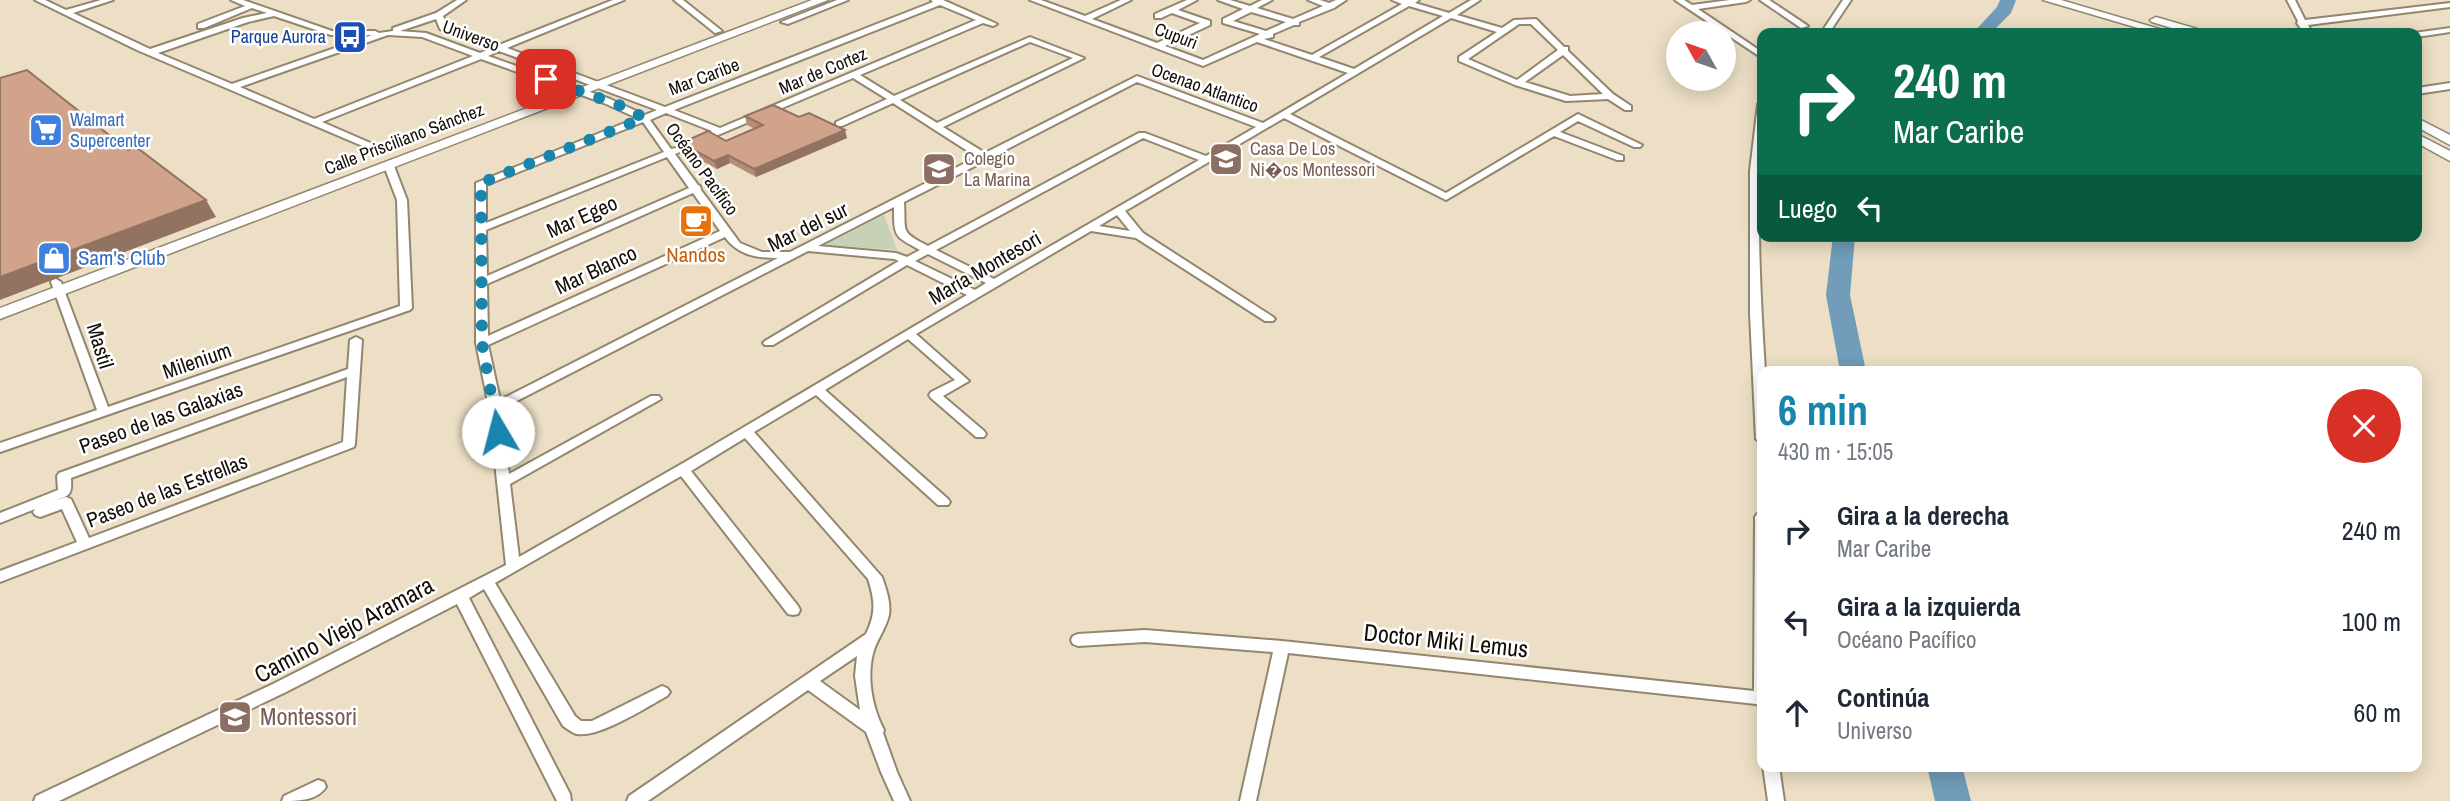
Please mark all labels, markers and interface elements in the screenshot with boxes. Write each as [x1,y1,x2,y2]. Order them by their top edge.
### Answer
street label: Universo [439,14,503,57]
street label: Cupuri [1151,16,1201,55]
bus stop icon: Parque Aurora [331,18,369,56]
north arrow [1666,21,1736,91]
map controls [1666,21,1736,91]
place label: Parque Aurora [231,24,326,49]
street label: Mar de Cortez [775,41,871,100]
text: 240 m [1893,47,2007,113]
pin [516,49,576,109]
street label: Mar Caribe [665,52,743,101]
icon: right [1778,56,1869,147]
street label: Ocenao Atlantico [1148,57,1262,119]
icon: arrive [527,60,565,98]
street label: Calle Prisciliano Sánchez [320,97,487,180]
place label: Walmart Supercenter [70,107,150,153]
text: Mar Caribe [1893,110,2024,153]
supermarket icon: Walmart Supercenter [27,111,65,149]
street label: Océano Pacífico [660,117,745,220]
place label: Casa De Los Ni�os Montessori [1250,136,1375,182]
school or university icon: Casa De Los Ni�os Montessori [1207,140,1245,178]
place label: Colegio La Marina [964,146,1030,192]
school or university icon: Colegio La Marina [920,150,958,188]
street label: Mar Egeo [542,188,622,245]
icon: left [1851,189,1889,227]
text: Luego [1778,191,1837,226]
street label: Mar del sur [763,195,853,258]
cafe icon: Nandos [677,202,715,240]
street label: María Montesori [923,224,1046,311]
street label: Mar Blanco [550,238,641,301]
shop icon: Sam's Club [35,239,73,277]
place label: Nandos [666,240,726,269]
place label: Sam's Club [78,243,166,272]
street label: Mastil [80,320,121,372]
street label: Milenium [159,335,235,386]
street label: Paseo de las Galaxias [75,374,247,461]
text: 6 min [1778,382,1868,438]
button: close [2327,389,2401,463]
position arrow [461,395,535,469]
text: 430 m · 15:05 [1778,436,1893,467]
street label: Paseo de las Estrellas [82,446,252,535]
text: Gira a la derecha [1837,498,2009,533]
icon: right [1778,512,1816,550]
text: 240 m [2342,513,2401,548]
text: Mar Caribe [1837,533,1931,564]
street label: Camino Viejo Aramara [248,568,439,690]
text: Gira a la izquierda [1837,589,2021,624]
icon: left [1778,603,1816,641]
text: 100 m [2342,604,2401,639]
street label: Doctor Miki Lemus [1362,615,1530,665]
text: Océano Pacífico [1837,624,1976,655]
text: Continúa [1837,680,1929,715]
icon: ahead [1778,694,1816,732]
text: 60 m [2354,695,2401,730]
school or university icon: Montessori [216,698,254,736]
place label: Montessori [260,700,357,732]
text: Universo [1837,715,1912,746]

